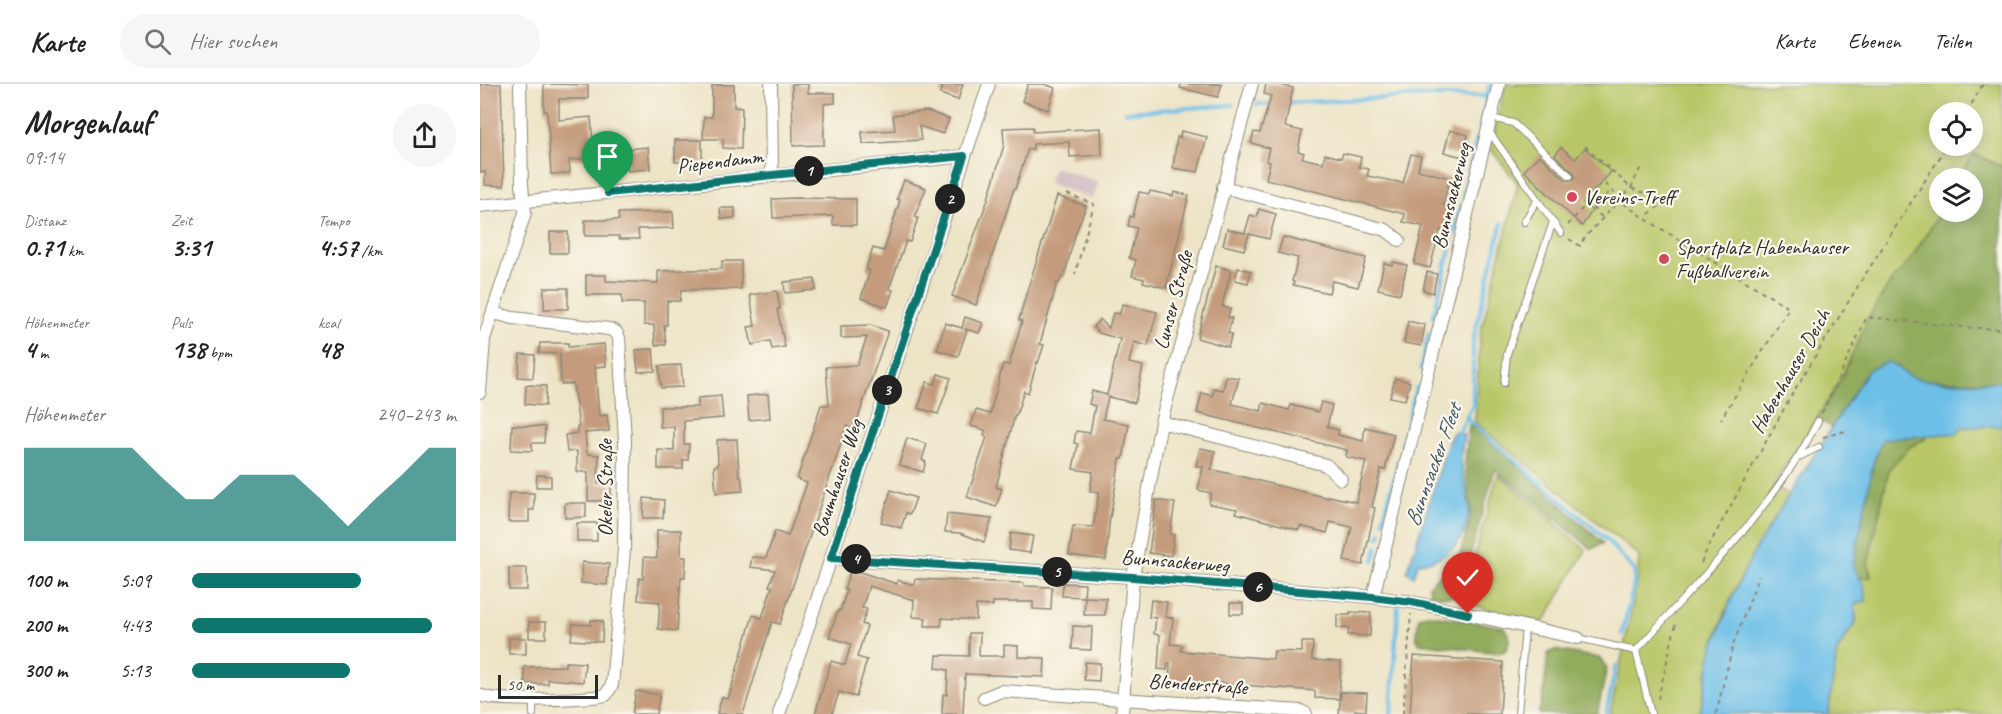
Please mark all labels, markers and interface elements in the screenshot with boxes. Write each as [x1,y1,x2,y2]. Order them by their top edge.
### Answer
search box [120,14,540,68]
text: Karte [30,24,84,59]
icon: search [141,25,174,58]
text: Hier suchen [189,27,278,55]
text: Karte [1775,28,1815,54]
text: Ebenen [1848,28,1901,54]
text: Teilen [1934,28,1972,54]
text: Morgenlauf [24,101,152,143]
map controls [1929,102,1983,222]
button: locate [1929,102,1983,156]
button: share [393,104,456,167]
pin [582,131,633,193]
street label: Bunnsackerweg [1425,139,1477,251]
icon: arrive [591,140,624,173]
street label: Piependamm [675,143,766,179]
text: 09:14 [24,145,64,170]
pin: 1 [794,156,824,186]
text: 1 [805,161,813,181]
button: layers [1929,168,1983,222]
pin: 2 [935,184,965,214]
place label: Vereins-Treff [1584,184,1680,210]
text: 2 [946,189,954,209]
marker: Vereins-Treff [1565,190,1579,204]
text: Distanz [24,211,66,231]
text: Zeit [171,211,192,231]
text: Tempo [318,211,350,231]
text: 0.71 [24,231,64,264]
text: 3:31 [171,231,211,264]
text: 4:57 [318,231,358,264]
place label: Sportplatz Habenhauser Fußballverein [1676,234,1849,284]
text: km [64,241,84,261]
text: /km [358,241,383,261]
street label: Lunser Straße [1147,246,1199,352]
marker: Sportplatz Habenhauser Fußballverein [1657,252,1671,266]
street label: Habenhauser Deich [1744,303,1837,438]
text: Höhenmeter [24,313,89,333]
text: Puls [171,313,192,333]
text: kcal [318,313,339,333]
text: 4 [24,333,36,366]
text: 138 [171,333,206,366]
text: 48 [318,333,341,366]
text: m [36,343,49,363]
text: bpm [206,343,232,363]
pin: 3 [872,375,902,405]
text: 3 [883,380,891,400]
water label: Bunnsacker Fleet [1398,396,1470,530]
text: Höhenmeter [24,402,105,427]
text: 240–243 m [377,402,456,427]
street label: Baumhauser Weg [806,415,869,540]
street label: Okeler Straße [592,437,618,537]
street label: Bunnsackerweg [1120,543,1231,579]
pin: 4 [841,544,871,574]
text: 4 [852,549,860,569]
pin [1442,552,1493,614]
pin: 5 [1042,557,1072,587]
icon: check [1451,561,1484,594]
text: 5 [1054,562,1060,582]
text: 100 m [24,568,67,593]
text: 5:09 [120,568,151,593]
pin: 6 [1243,572,1273,602]
text: 6 [1254,577,1262,597]
text: 200 m [24,613,67,638]
text: 4:43 [120,613,151,638]
text: 300 m [24,658,67,683]
text: 5:13 [120,658,151,683]
street label: Blenderstraße [1148,668,1250,701]
scale bar [498,672,598,700]
text: 50 m [507,675,534,695]

